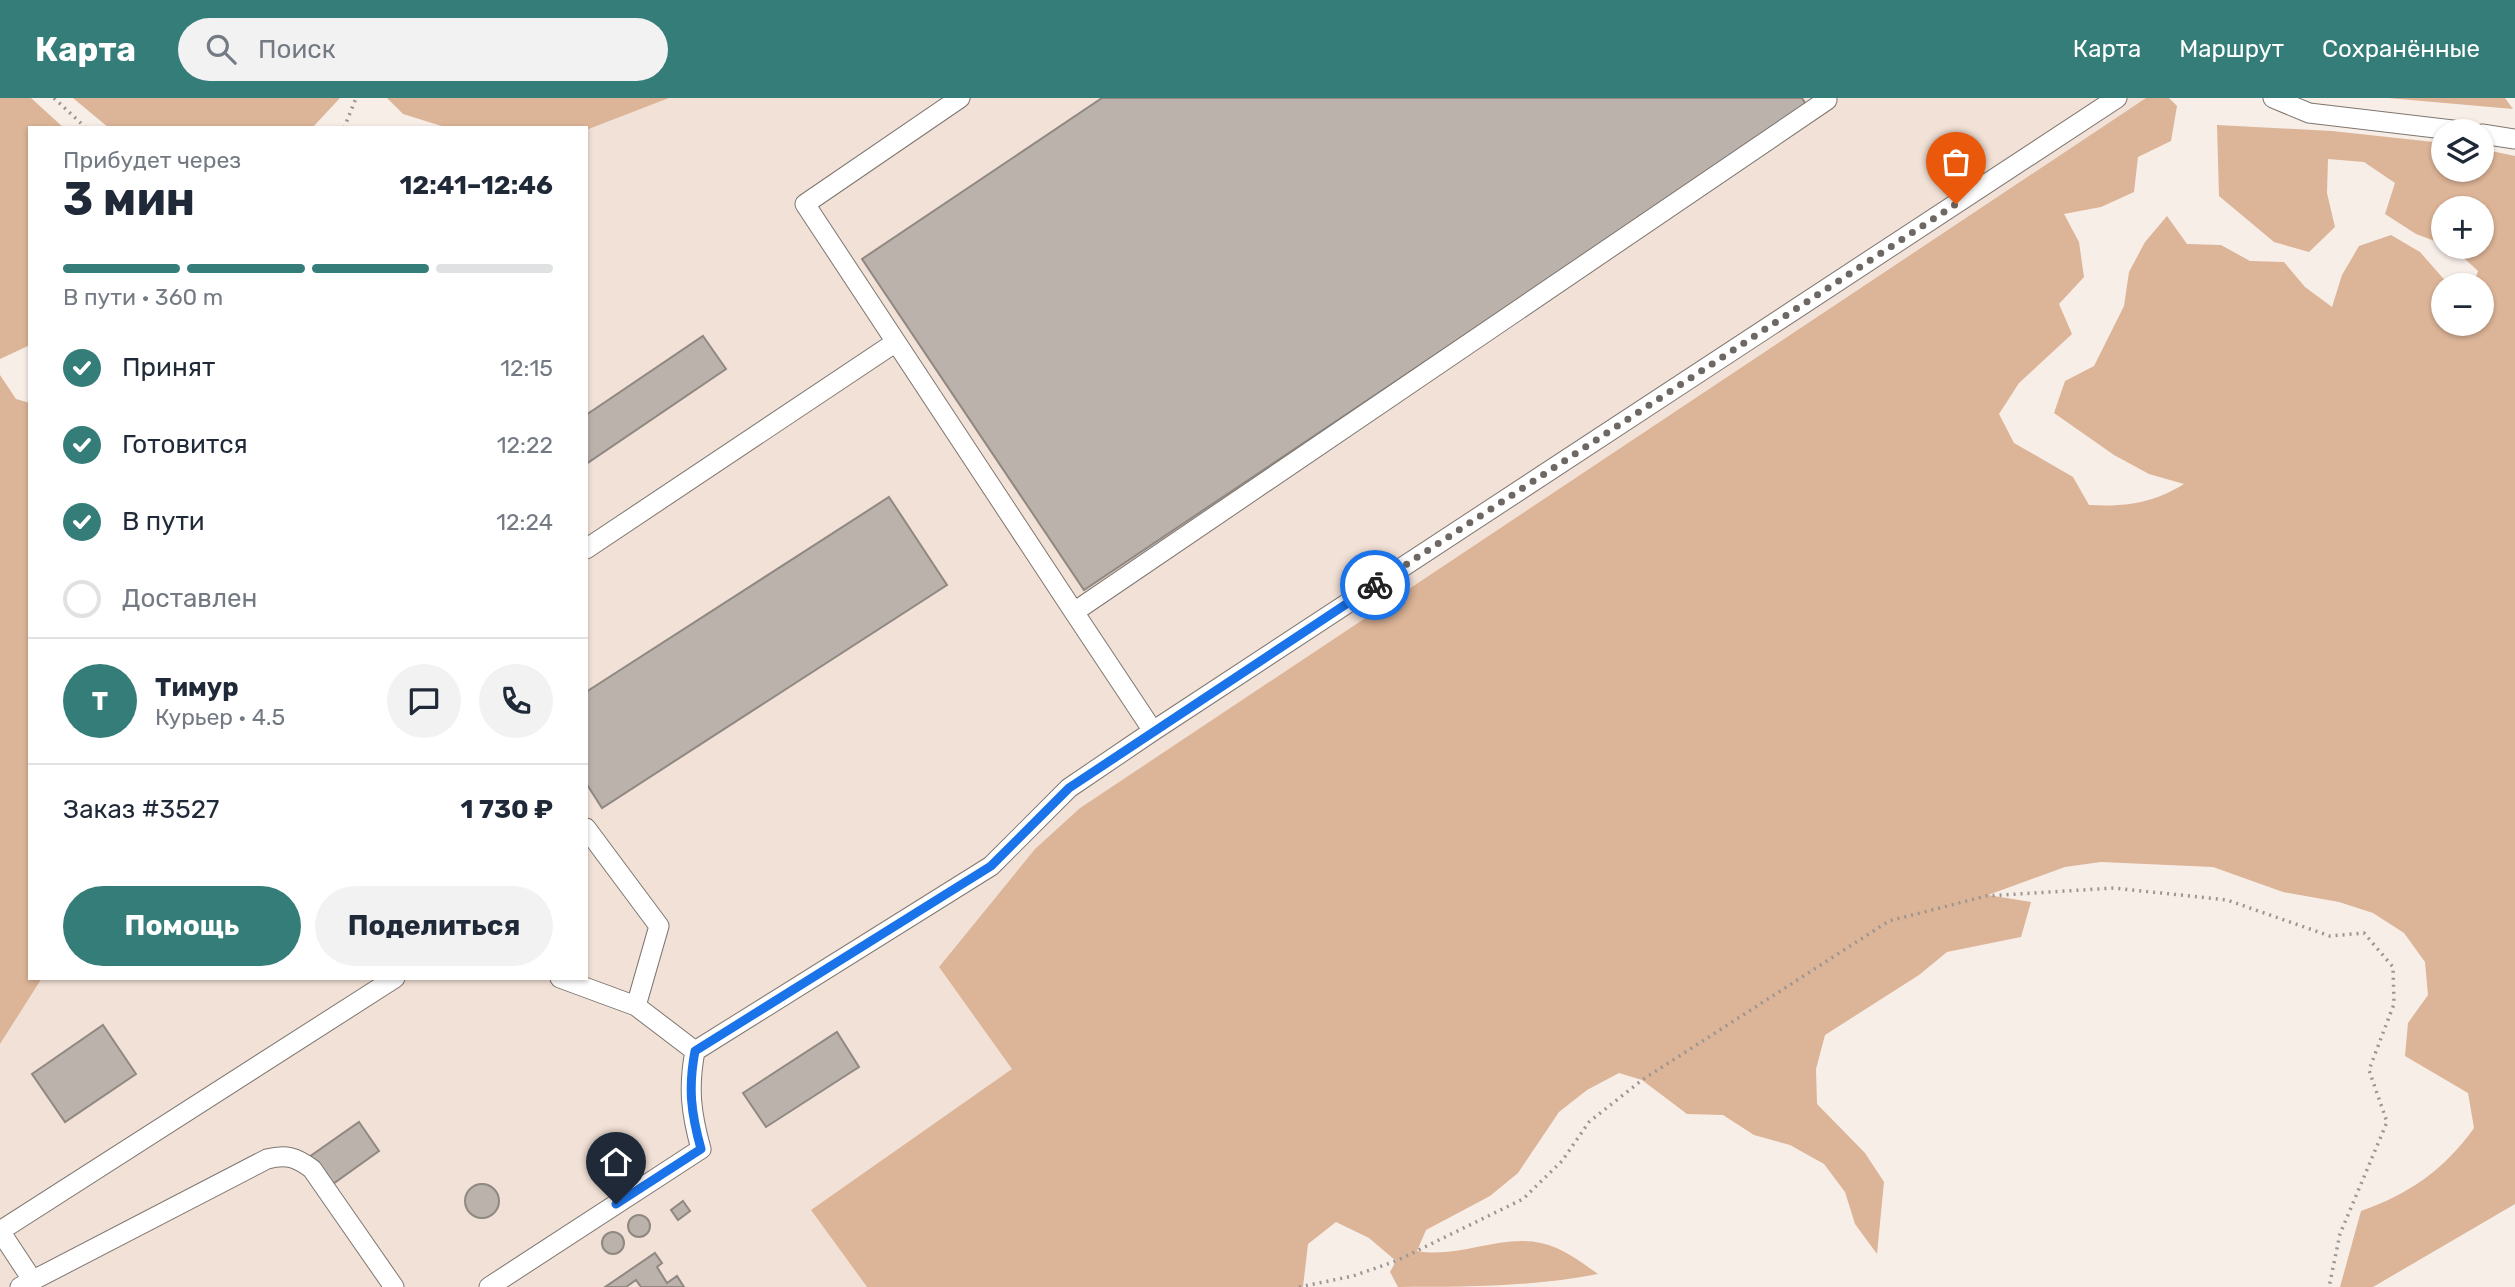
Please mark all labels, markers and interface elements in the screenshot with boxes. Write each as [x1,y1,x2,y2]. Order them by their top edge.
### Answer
search box [178,18,668,81]
text: Карта [35,30,136,69]
icon: search [202,30,240,68]
text: Поиск [258,34,336,65]
text: Карта [2073,35,2141,63]
text: Маршрут [2179,35,2284,63]
text: Сохранённые [2322,35,2480,63]
map controls [2431,119,2494,336]
button: layers [2431,119,2494,182]
pin [1926,132,1986,204]
icon: bag [1937,143,1975,181]
text: Прибудет через [63,146,241,174]
text: 12:41–12:46 [399,170,553,201]
text: 3 мин [63,172,195,227]
button: + [2431,196,2494,259]
button: − [2431,273,2494,336]
text: В пути · 360 m [63,283,223,311]
icon: check [63,349,101,387]
text: Принят [122,352,215,383]
text: 12:15 [500,354,553,382]
icon: check [63,426,101,464]
text: Готовится [122,429,248,460]
text: 12:22 [497,431,553,459]
icon: check [63,503,101,541]
text: В пути [122,506,205,537]
text: 12:24 [496,508,553,536]
courier [1340,550,1410,620]
icon: bike [1356,566,1394,604]
text: Доставлен [122,583,257,614]
button: chat [387,664,461,738]
button: phone [479,664,553,738]
text: Тимур [155,672,239,703]
text: Т [92,686,108,717]
text: Курьер · 4.5 [155,703,285,731]
text: Заказ #3527 [63,794,219,825]
text: 1 730 ₽ [461,794,553,825]
button: Помощь [63,886,301,966]
button: Поделиться [315,886,553,966]
pin [586,1132,646,1204]
icon: home [597,1143,635,1181]

